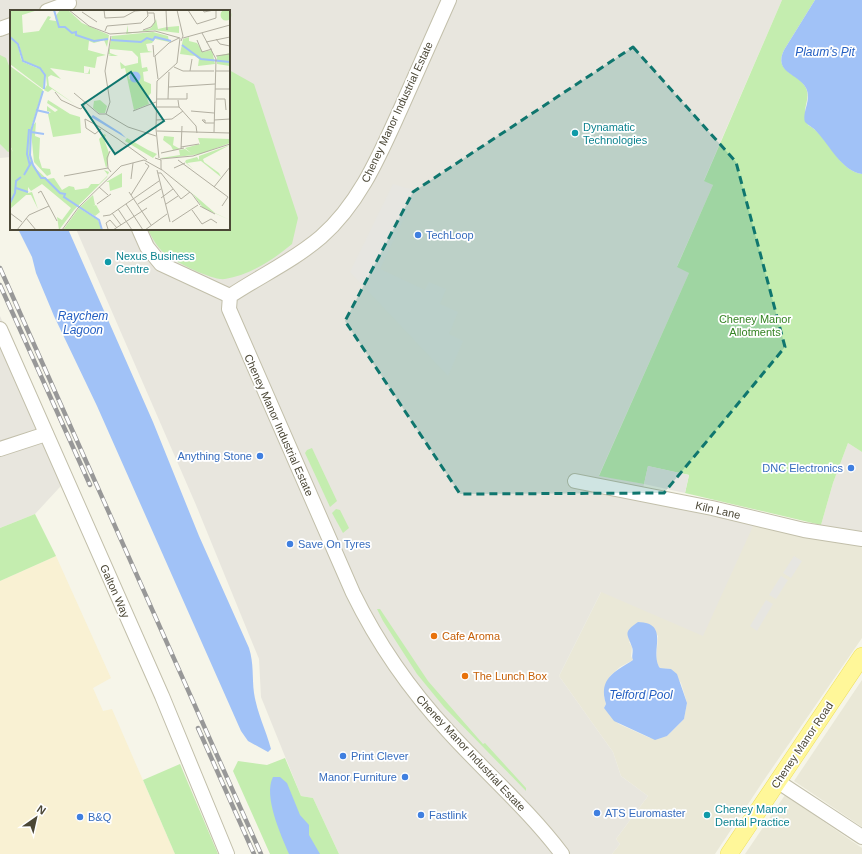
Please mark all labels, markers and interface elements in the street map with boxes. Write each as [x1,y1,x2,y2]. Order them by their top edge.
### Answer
inset map [10,10,230,230]
street label: Cheney Manor Industrial Estate [359,40,435,184]
water label: Plaum's Pit [795,45,855,59]
place label: Dynamatic Technologies [583,121,648,146]
marker: Dynamatic Technologies [570,128,580,138]
place label: TechLoop [426,229,474,241]
marker: TechLoop [413,230,423,240]
place label: Nexus Business Centre [116,250,195,275]
marker: Nexus Business Centre [103,257,113,267]
water label: Raychem Lagoon [58,309,108,337]
park label: Cheney Manor Allotments [719,313,791,338]
street label: Cheney Manor Industrial Estate [242,352,316,498]
place label: Anything Stone [177,450,252,462]
marker: Anything Stone [255,451,265,461]
place label: DNC Electronics [762,462,843,474]
marker: DNC Electronics [846,463,856,473]
street label: Kiln Lane [694,499,742,521]
place label: Save On Tyres [298,538,371,550]
marker: Save On Tyres [285,539,295,549]
street label: Galton Way [98,562,132,620]
place label: Cafe Aroma [442,630,501,642]
marker: Cafe Aroma [429,631,439,641]
place label: The Lunch Box [473,670,547,682]
marker: The Lunch Box [460,671,470,681]
water label: Telford Pool [609,688,673,702]
street label: Cheney Manor Industrial Estate [414,693,528,813]
street label: Cheney Manor Road [769,700,835,790]
place label: Print Clever [351,750,409,762]
marker: Print Clever [338,751,348,761]
place label: Manor Furniture [319,771,397,783]
marker: Manor Furniture [400,772,410,782]
north arrow [16,798,56,838]
text: N [35,803,48,817]
place label: Cheney Manor Dental Practice [715,803,790,828]
place label: ATS Euromaster [605,807,686,819]
marker: ATS Euromaster [592,808,602,818]
place label: Fastlink [429,809,467,821]
marker: Fastlink [416,810,426,820]
marker: Cheney Manor Dental Practice [702,810,712,820]
place label: B&Q [88,811,112,823]
marker: B&Q [75,812,85,822]

